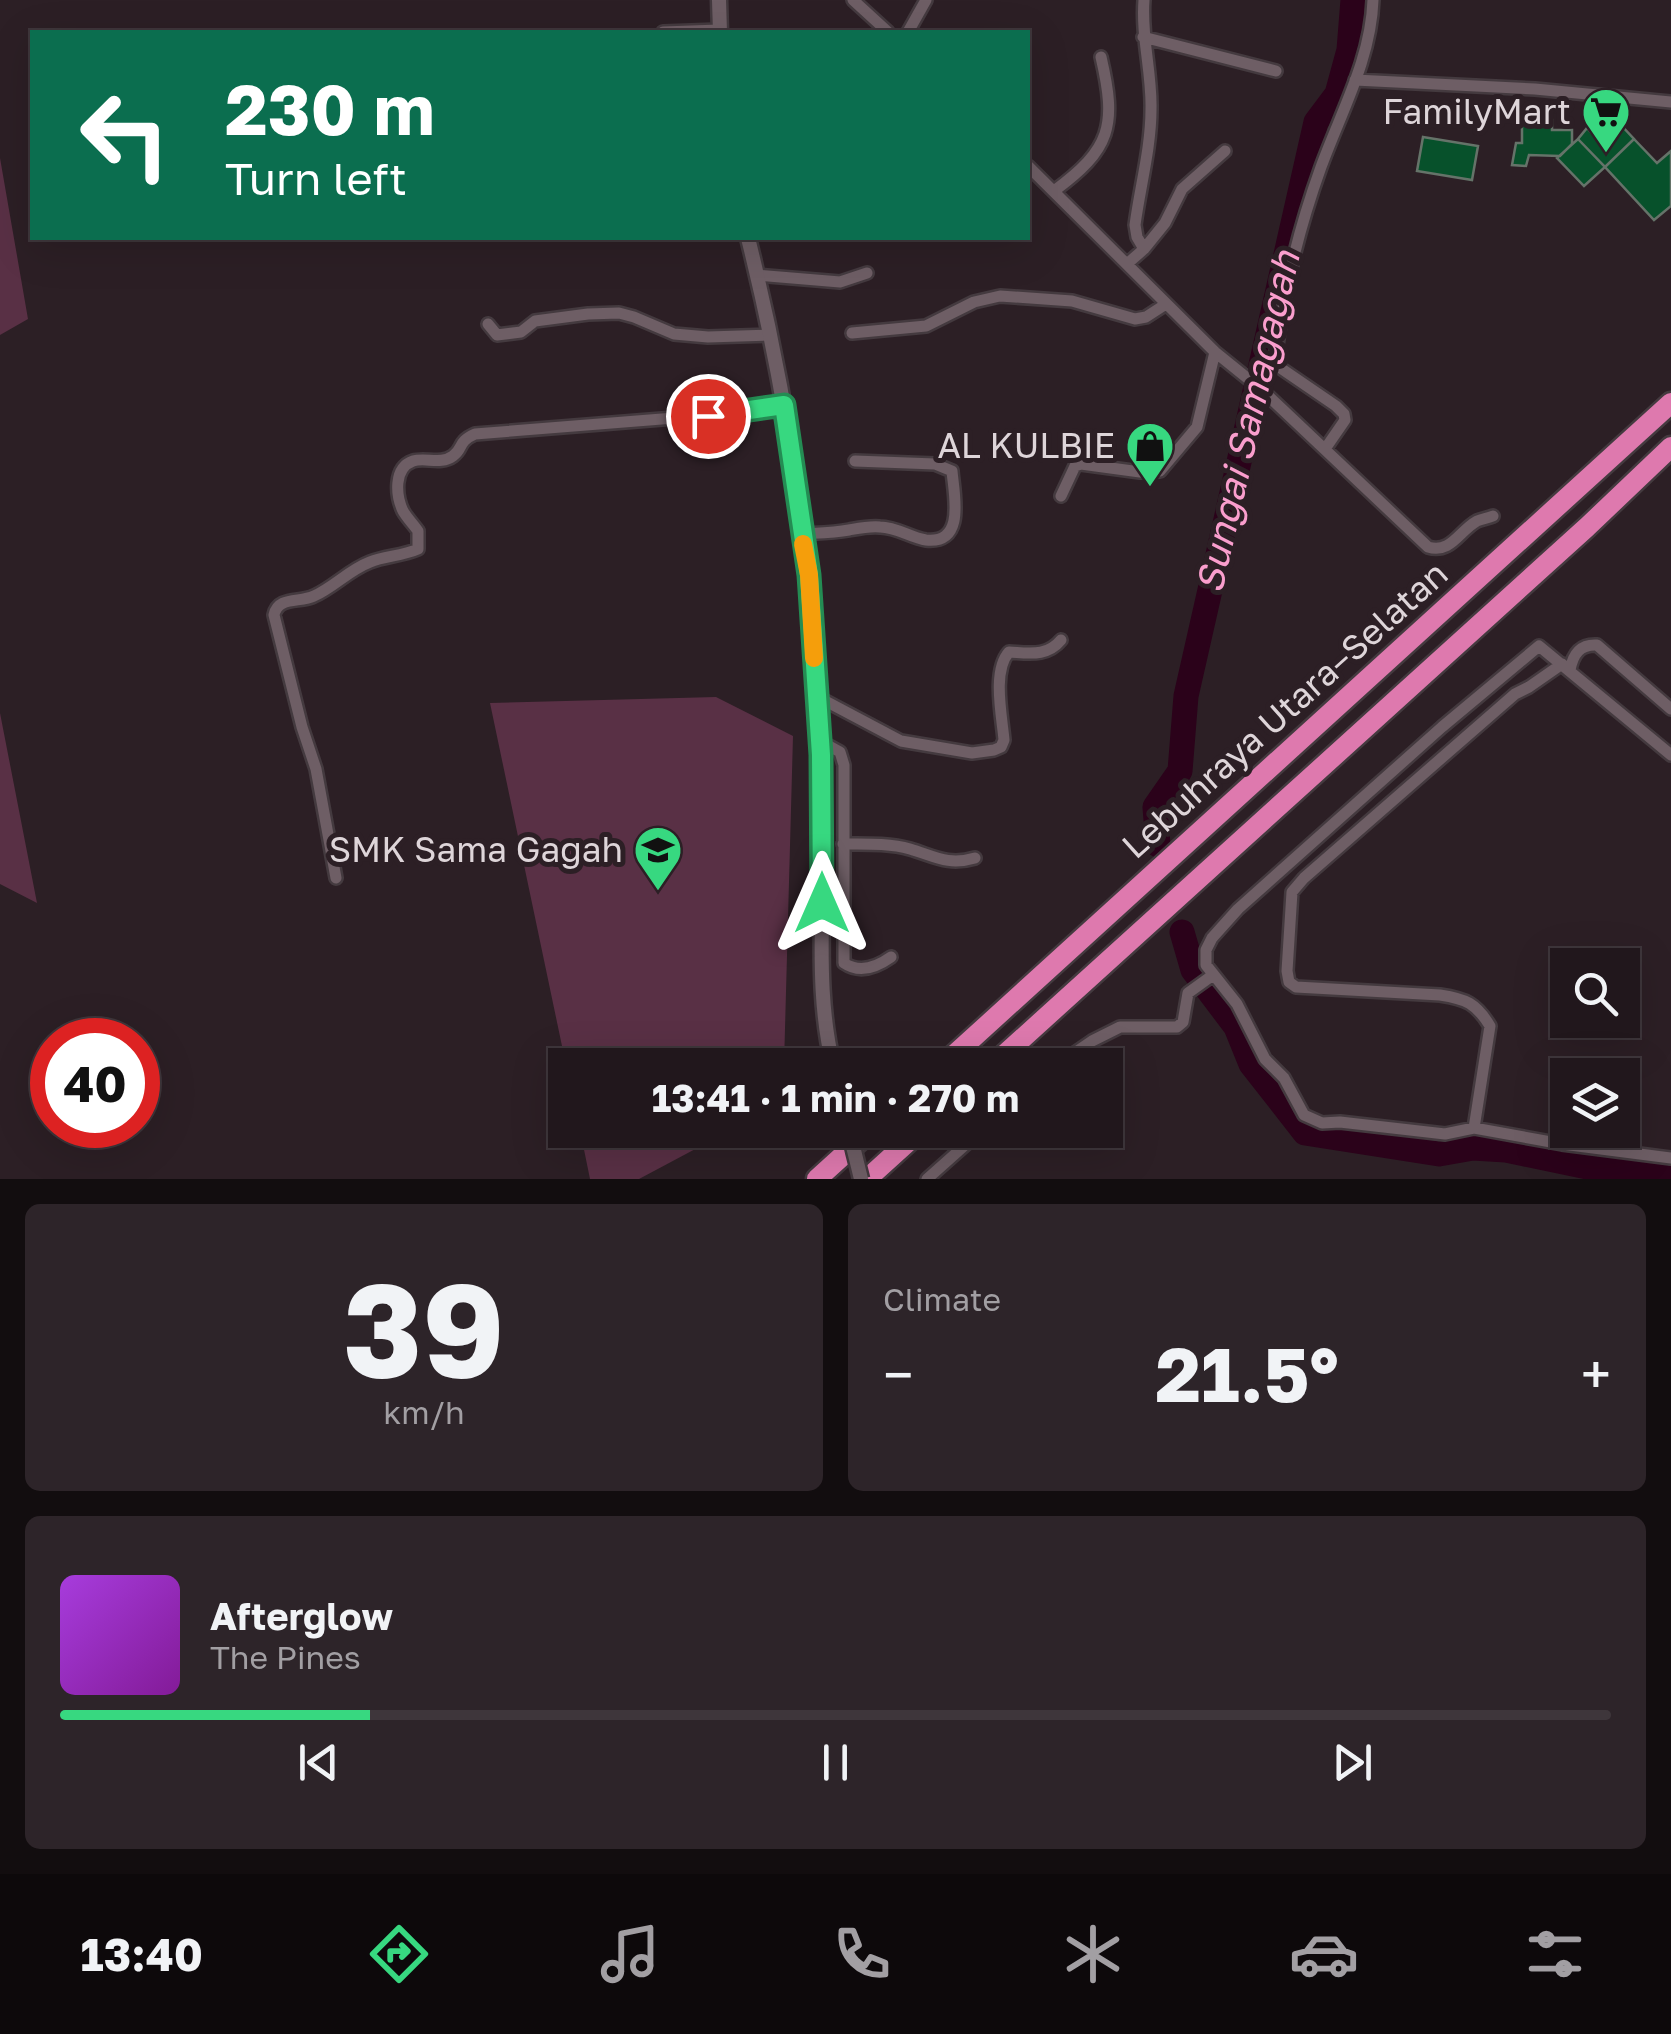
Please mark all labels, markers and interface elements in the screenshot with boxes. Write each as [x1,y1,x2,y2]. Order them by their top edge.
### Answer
text: 230 m [225,66,435,150]
icon: left [60,70,190,200]
supermarket icon: FamilyMart [1580,86,1632,154]
place label: FamilyMart [1382,90,1571,132]
text: Turn left [225,151,407,205]
water label: Sungai Samagagah [1185,245,1308,597]
pin [666,374,751,459]
icon: arrive [681,389,736,444]
shop icon: AL KULBIE [1124,420,1176,488]
place label: AL KULBIE [937,424,1115,466]
street label: Lebuhraya Utara–Selatan [1113,552,1456,866]
school or university icon: SMK Sama Gagah [632,824,684,892]
place label: SMK Sama Gagah [329,828,623,870]
position arrow [770,851,874,955]
map controls [1550,948,1640,1148]
button: search [1550,948,1640,1038]
speed limit sign: 40 [30,1018,160,1148]
button: layers [1550,1058,1640,1148]
text: 13:41 · 1 min · 270 m [652,1075,1019,1120]
text: 39 [343,1250,505,1406]
text: Climate [883,1280,1001,1318]
text: 21.5° [1155,1328,1339,1419]
text: − [883,1341,913,1407]
text: + [1581,1341,1611,1407]
text: km/h [383,1393,465,1431]
text: Afterglow [210,1593,393,1638]
text: The Pines [210,1638,361,1676]
icon: previous [291,1735,346,1790]
icon: pause [808,1735,863,1790]
icon: next [1325,1735,1380,1790]
icon: directions [364,1919,434,1989]
icon: music [595,1919,665,1989]
icon: phone [827,1919,897,1989]
icon: climate [1058,1919,1128,1989]
icon: car [1289,1919,1359,1989]
icon: filters [1520,1919,1590,1989]
text: 13:40 [81,1927,203,1981]

